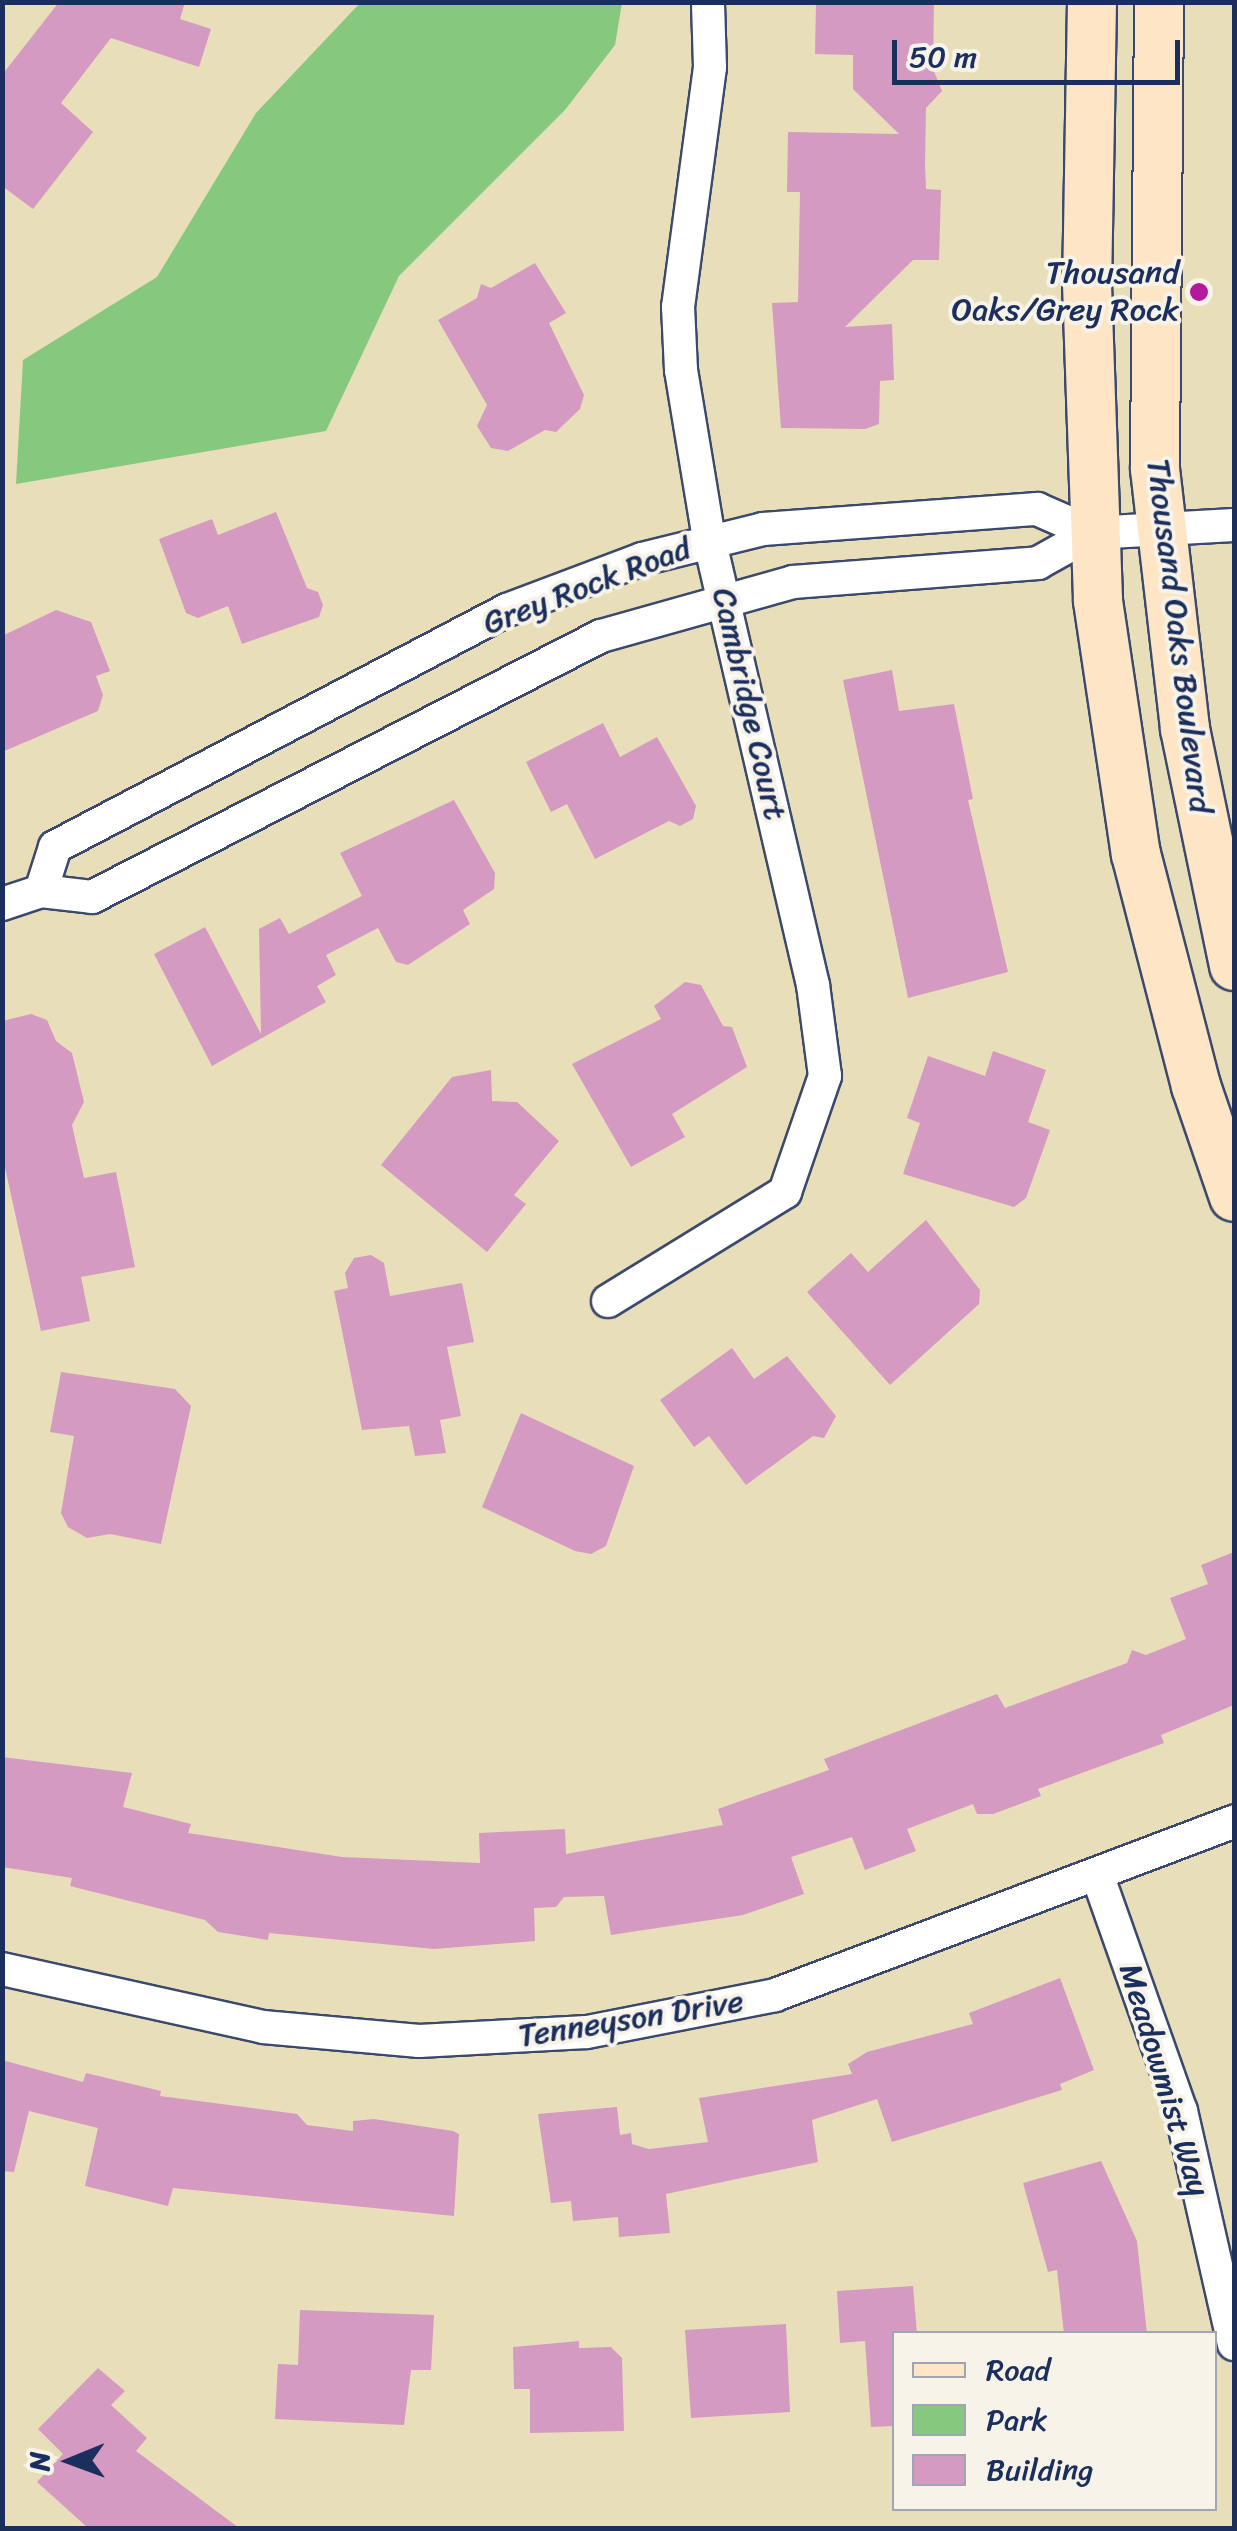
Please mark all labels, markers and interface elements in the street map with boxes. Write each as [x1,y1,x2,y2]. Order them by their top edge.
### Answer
scale bar [897,20,1184,82]
text: 50 m [909,30,977,84]
place label: Thousand Oaks/Grey Rock [952,255,1179,330]
marker: Thousand Oaks/Grey Rock [1188,281,1210,303]
street label: Thousand Oaks Boulevard [1138,456,1220,816]
street label: Grey Rock Road [477,529,697,643]
street label: Cambridge Court [704,584,794,824]
street label: Meadowmist Way [1110,1959,1218,2201]
street label: Tenneyson Drive [516,1982,746,2056]
legend [892,2331,1217,2511]
text: Road [986,2343,1050,2397]
text: Park [986,2393,1048,2447]
north arrow [20,2411,120,2511]
text: Building [986,2443,1093,2497]
text: N [15,2451,64,2472]

